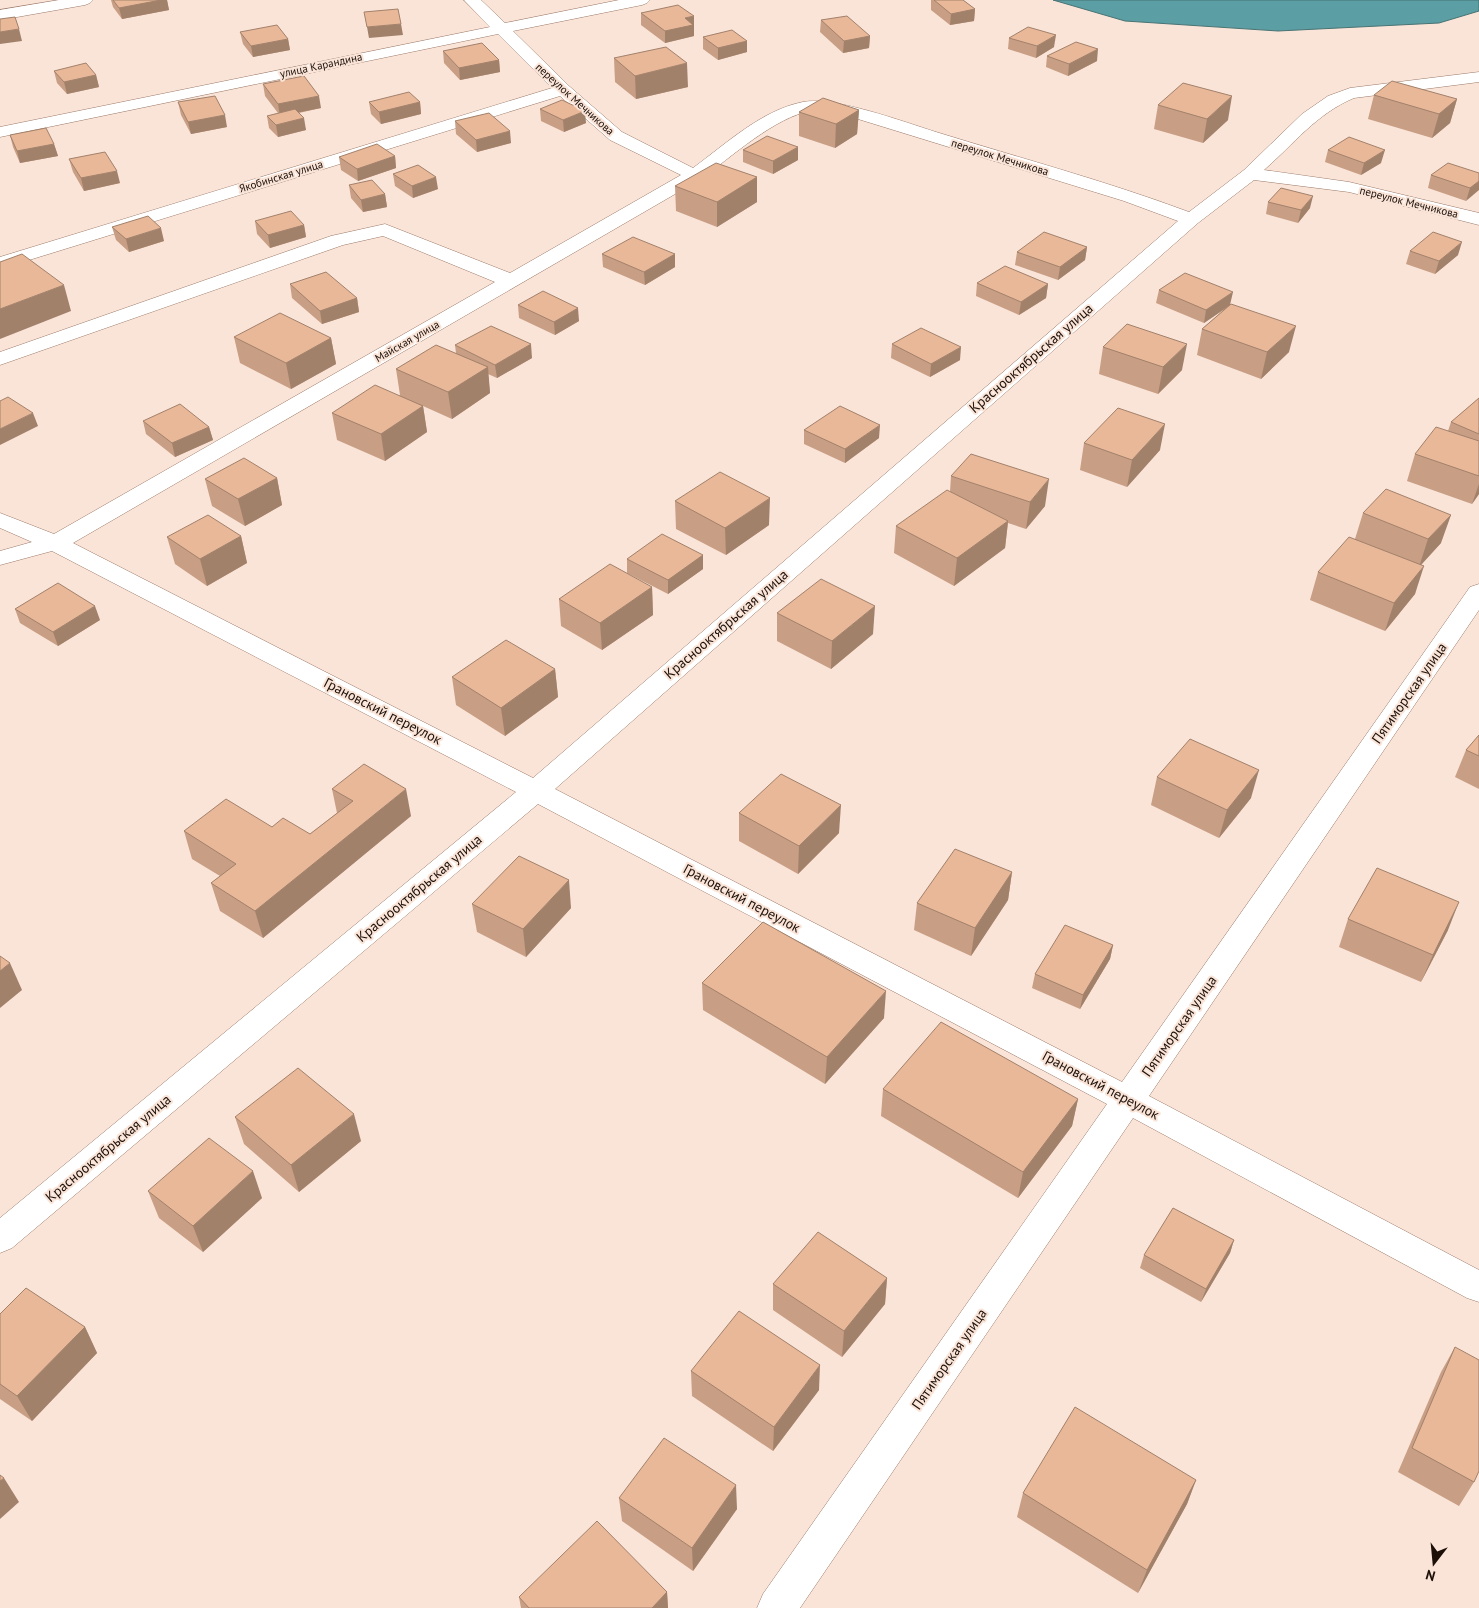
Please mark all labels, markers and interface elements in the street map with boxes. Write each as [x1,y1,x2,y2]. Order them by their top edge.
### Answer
street label: улица Карандина [279,49,363,81]
street label: переулок Мечникова [533,60,617,138]
street label: переулок Мечникова [950,136,1050,178]
street label: Якобинская улица [237,157,325,195]
street label: переулок Мечникова [1358,183,1460,221]
street label: Краснооктябрьская улица [965,299,1097,417]
street label: Майская улица [372,317,442,365]
street label: Краснооктябрьская улица [660,565,792,683]
street label: Пятиморская улица [1367,639,1451,747]
street label: Грановский переулок [321,673,445,749]
street label: Краснооктябрьская улица [353,830,485,946]
street label: Грановский переулок [680,860,804,937]
street label: Пятиморская улица [1137,972,1221,1080]
street label: Грановский переулок [1039,1047,1163,1124]
street label: Краснооктябрьская улица [42,1090,174,1206]
street label: Пятиморская улица [907,1305,991,1413]
north arrow [1409,1538,1459,1588]
text: N [1424,1566,1437,1585]

